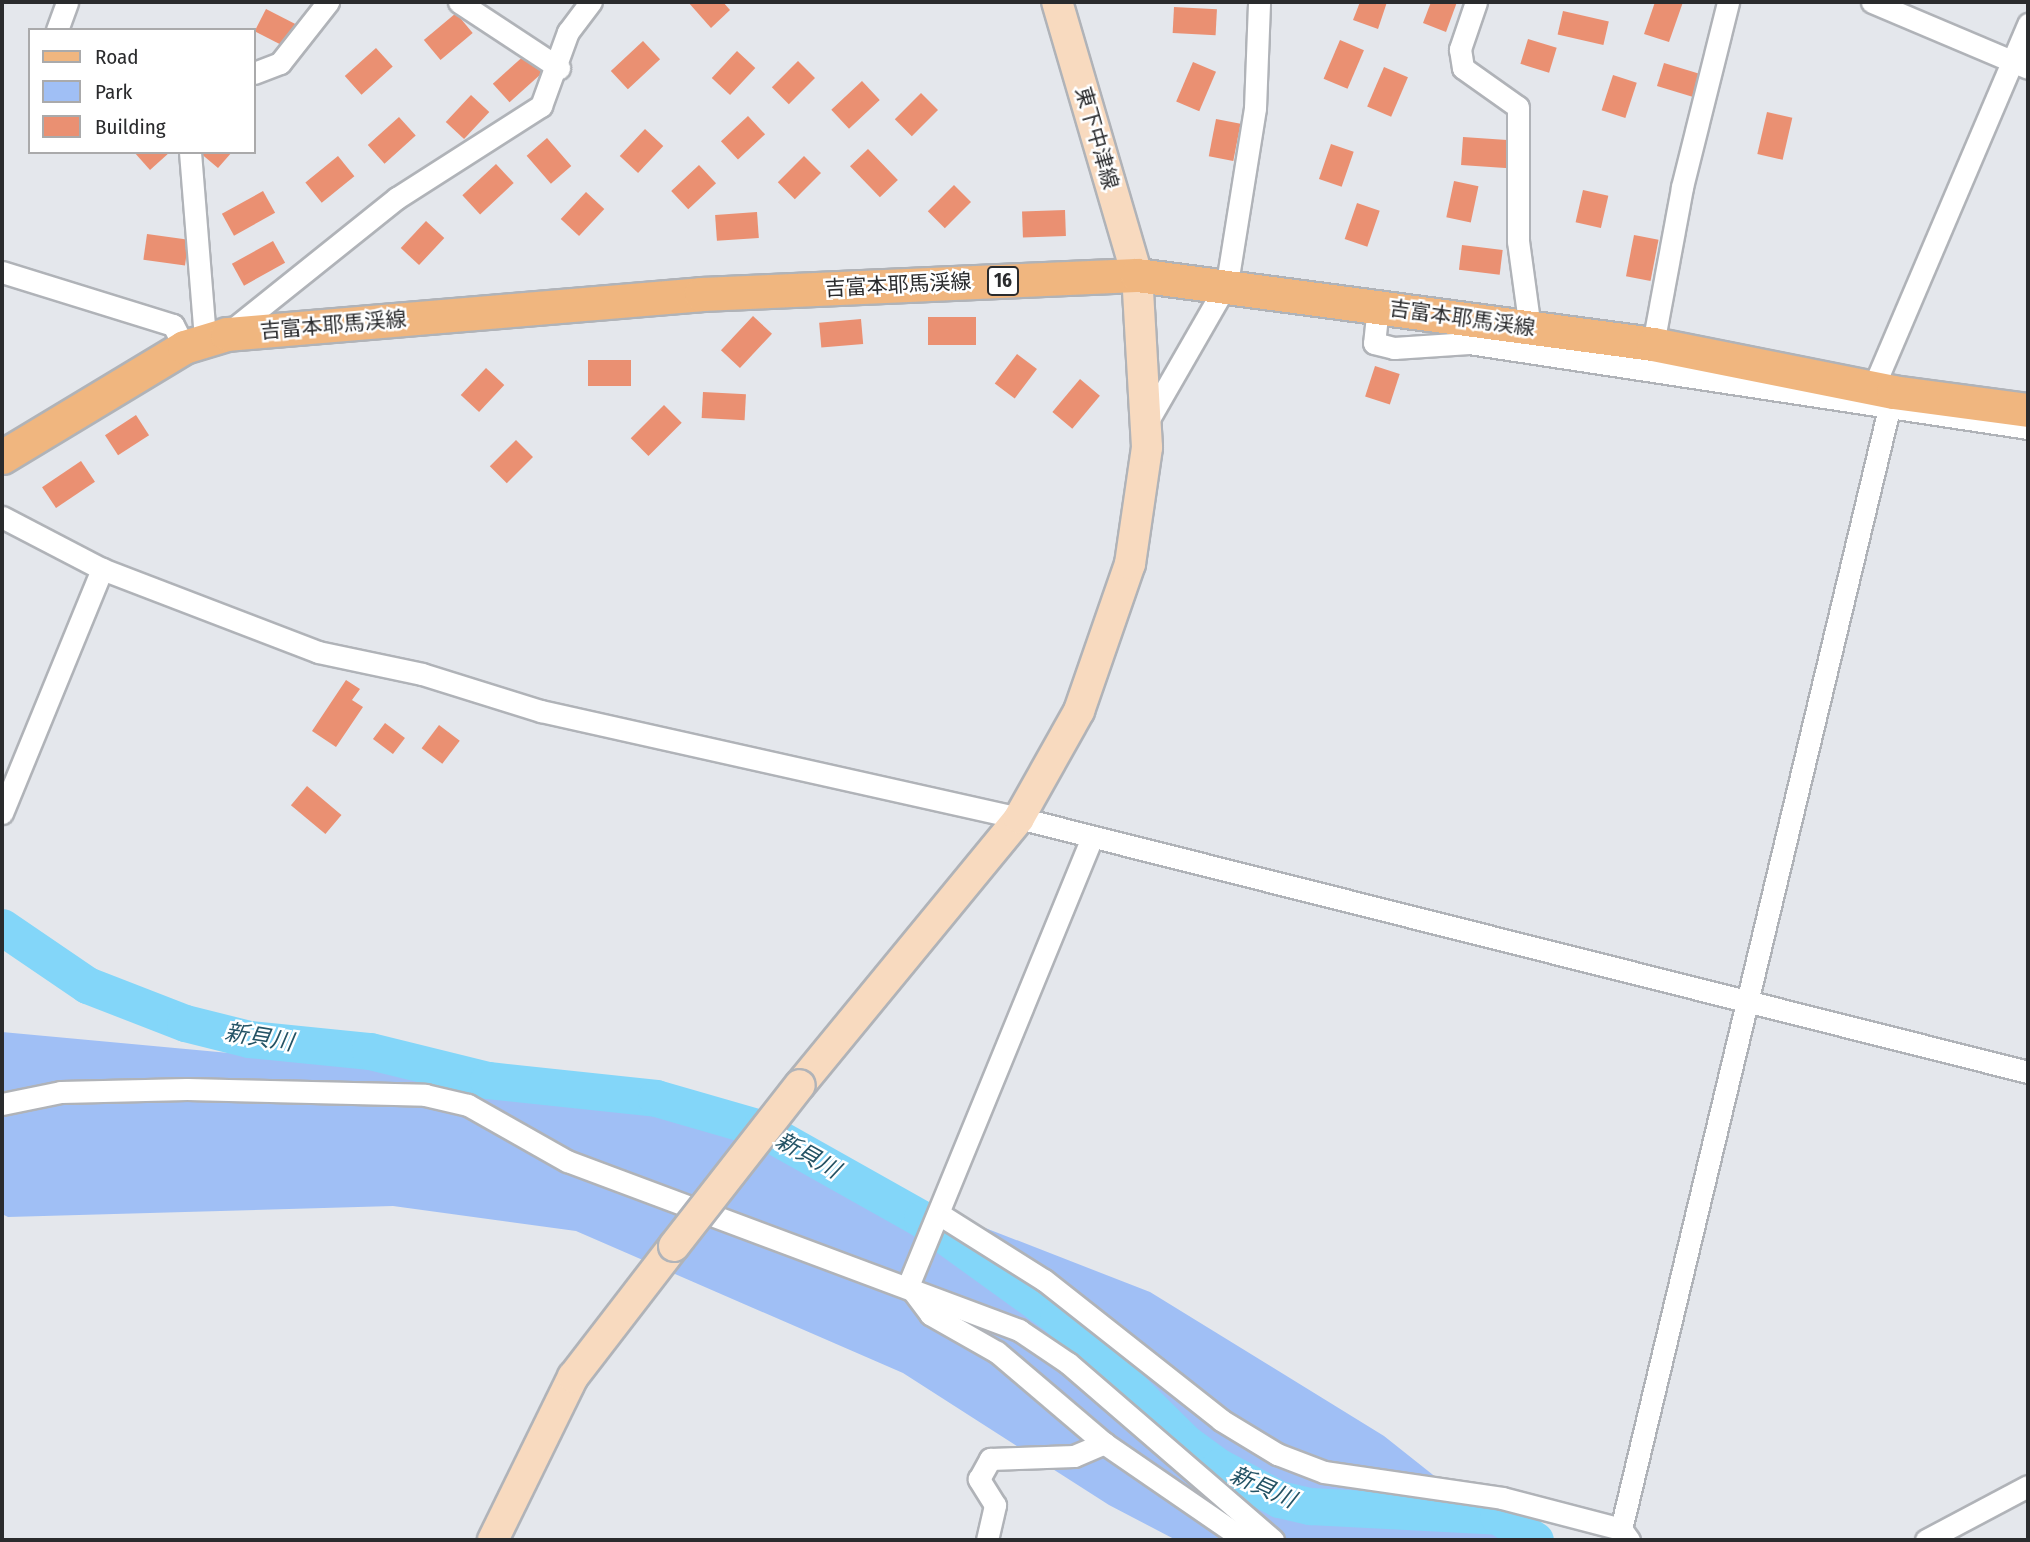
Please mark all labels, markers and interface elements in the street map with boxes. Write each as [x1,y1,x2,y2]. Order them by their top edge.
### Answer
legend [28,28,256,154]
text: Road [95,44,139,70]
text: Park [95,79,132,105]
street label: 東下中津線 [1070,84,1124,192]
text: Building [95,114,166,140]
road number: 16 [986,266,1020,296]
street label: 吉富本耶馬渓線 [824,269,972,301]
street label: 吉富本耶馬渓線 [1387,295,1537,341]
street label: 吉富本耶馬渓線 [259,306,407,344]
water label: 新貝川 [223,1018,295,1056]
water label: 新貝川 [771,1126,845,1184]
water label: 新貝川 [1226,1460,1300,1514]

